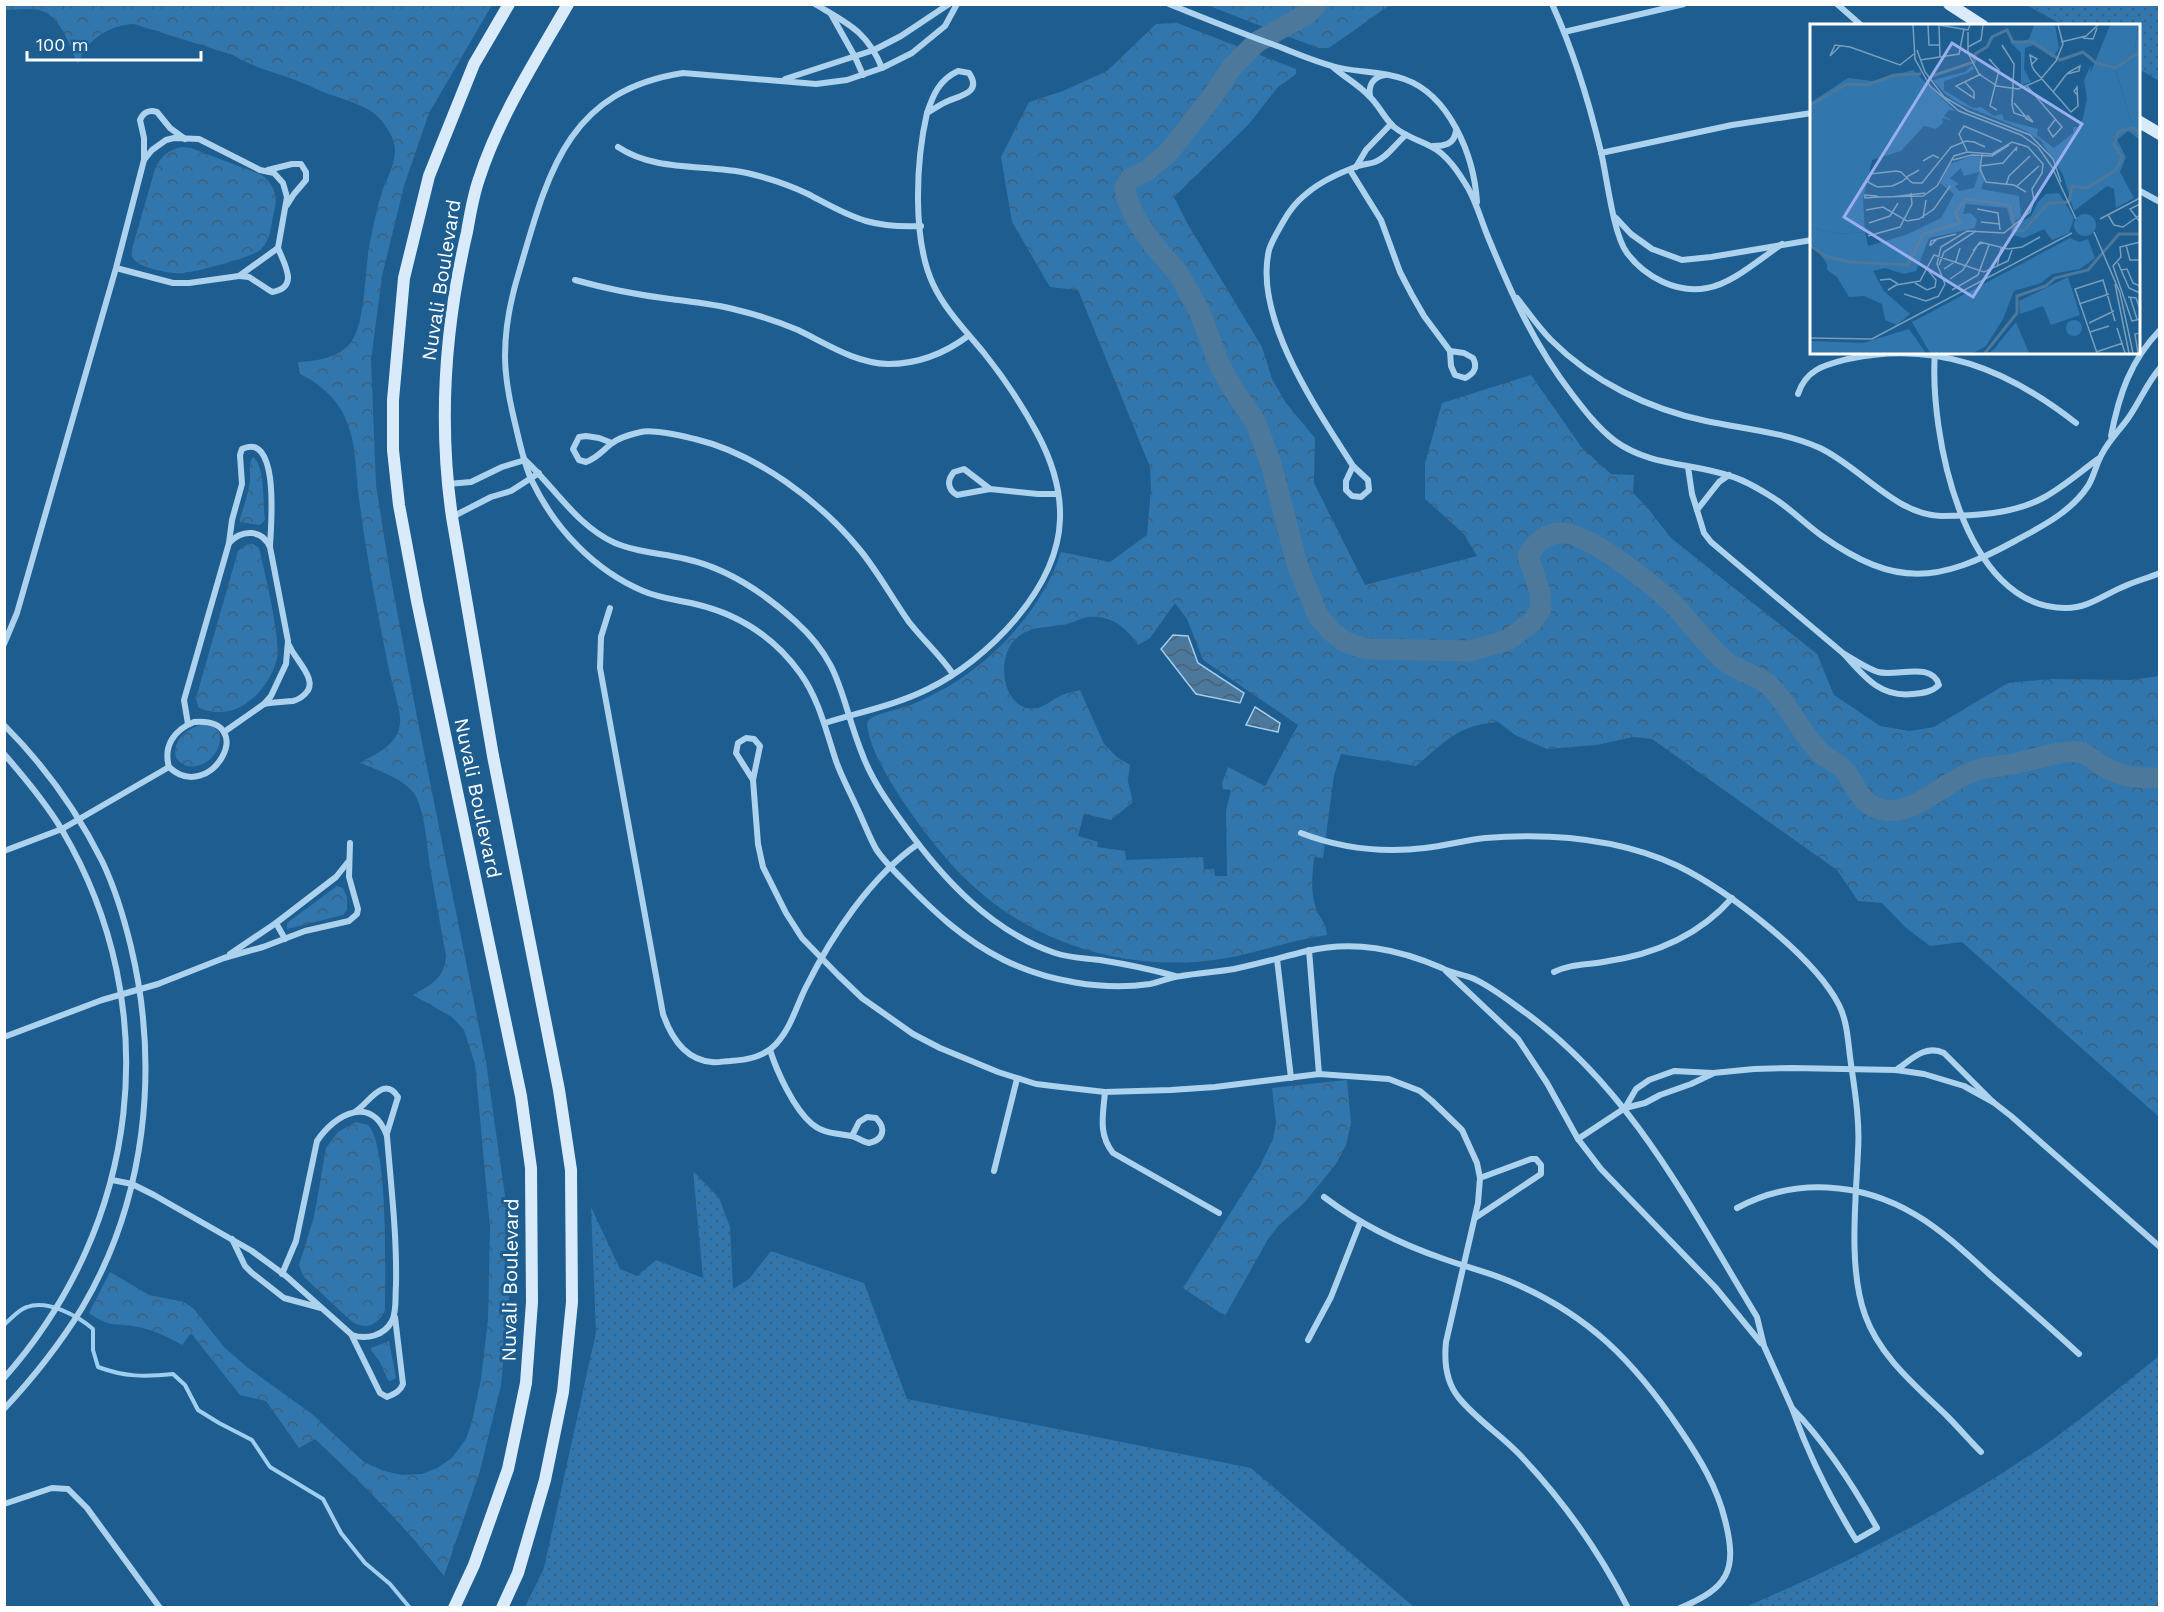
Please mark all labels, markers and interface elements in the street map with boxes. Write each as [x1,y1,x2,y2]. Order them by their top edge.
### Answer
scale bar [27,24,201,62]
inset map [1810,24,2140,354]
text: 100 m [36,34,89,55]
street label: Nuvali Boulevard [416,198,466,362]
street label: Nuvali Boulevard [449,716,507,880]
street label: Nuvali Boulevard [497,1198,523,1362]

